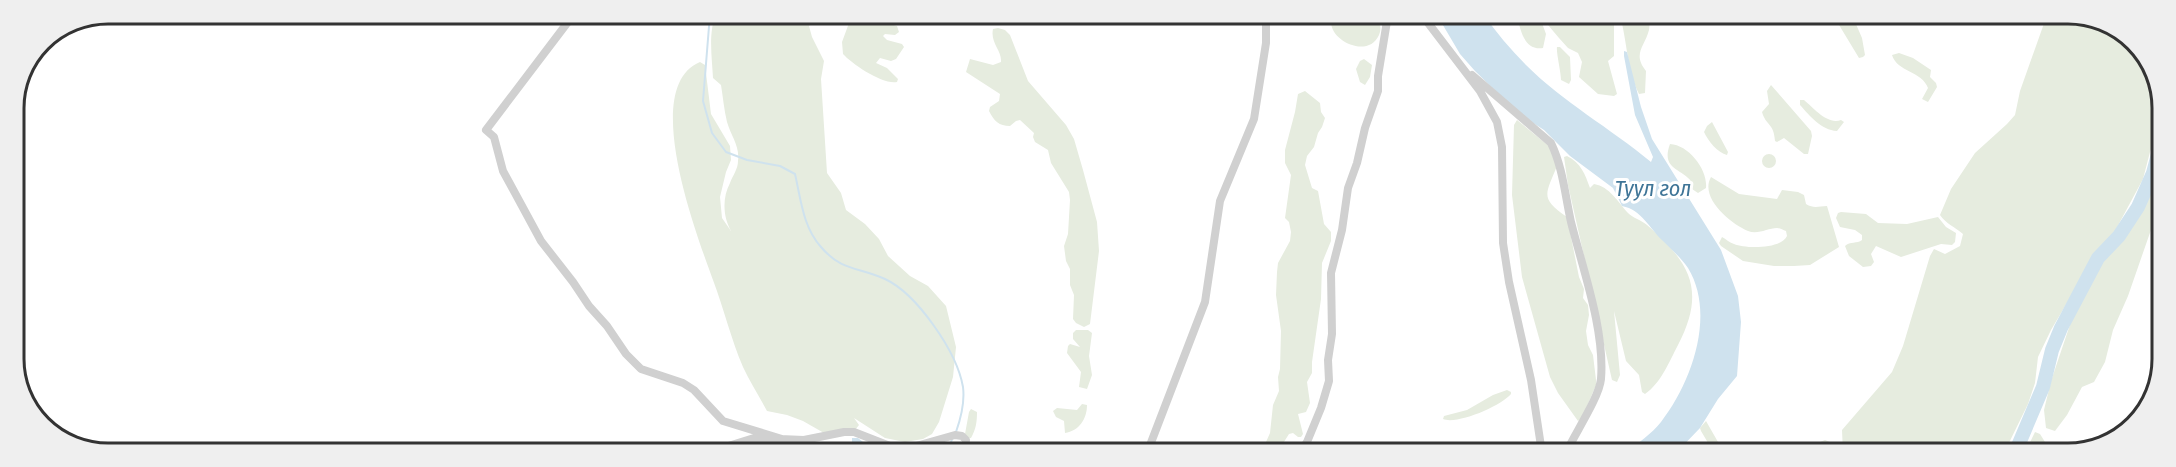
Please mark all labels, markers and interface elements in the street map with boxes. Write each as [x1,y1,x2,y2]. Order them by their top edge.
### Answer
water label: Туул гол [1615,175,1691,202]

